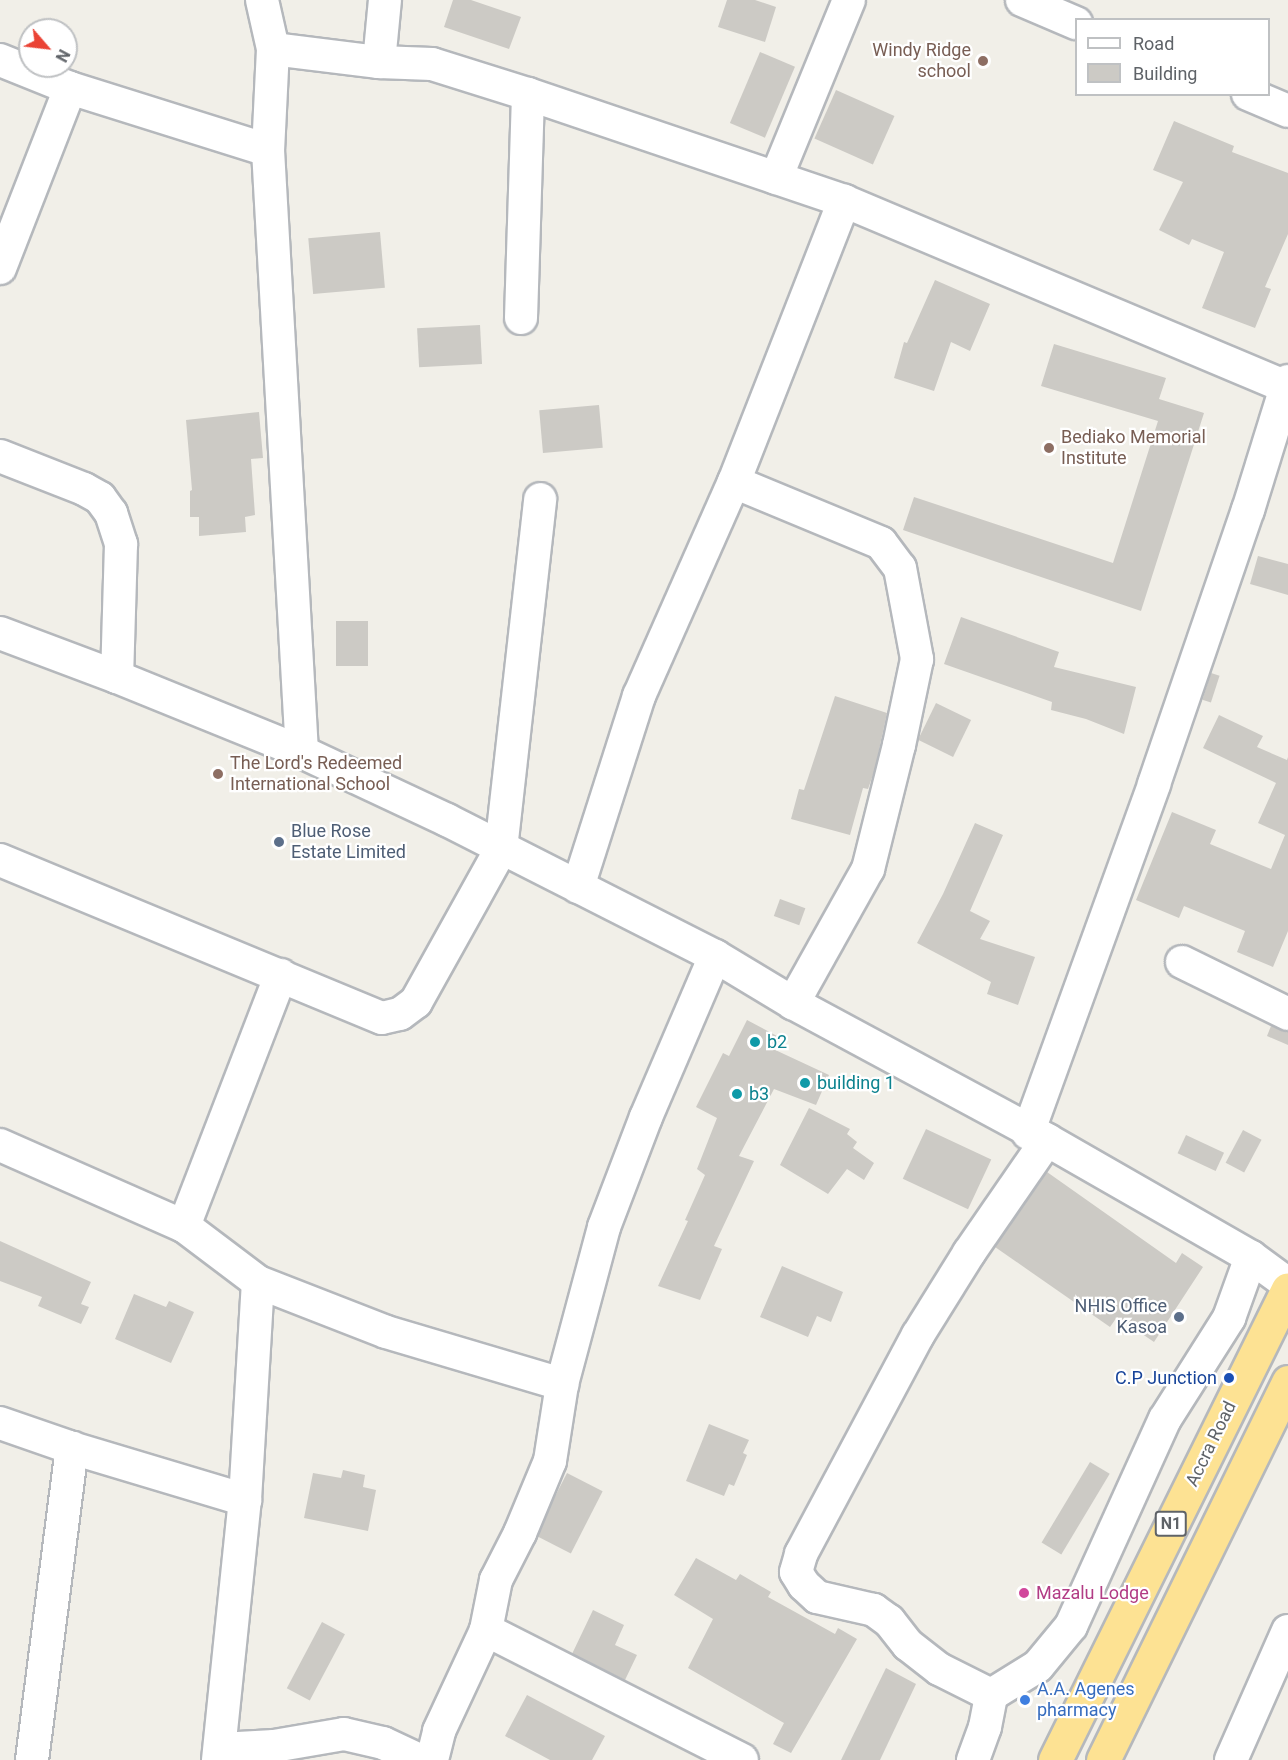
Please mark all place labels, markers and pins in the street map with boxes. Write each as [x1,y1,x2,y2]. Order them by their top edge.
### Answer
place label: Windy Ridge school [872,40,971,82]
marker: Windy Ridge school [976,54,990,68]
place label: Bediako Memorial Institute [1061,427,1206,470]
marker: Bediako Memorial Institute [1042,441,1056,455]
place label: The Lord's Redeemed International School [230,753,402,795]
marker: The Lord's Redeemed International School [211,767,225,781]
place label: Blue Rose Estate Limited [291,821,406,864]
marker: Blue Rose Estate Limited [272,835,286,849]
place label: b2 [767,1031,787,1053]
marker: b2 [748,1035,762,1049]
place label: building 1 [817,1072,895,1094]
marker: building 1 [798,1076,812,1090]
place label: b3 [749,1083,769,1105]
marker: b3 [730,1087,744,1101]
place label: NHIS Office Kasoa [1075,1296,1167,1338]
marker: NHIS Office Kasoa [1172,1310,1186,1324]
place label: C.P Junction [1115,1367,1217,1389]
marker: C.P Junction [1222,1371,1236,1385]
place label: Mazalu Lodge [1036,1582,1149,1604]
marker: Mazalu Lodge [1017,1586,1031,1600]
place label: A.A. Agenes pharmacy [1037,1679,1135,1722]
marker: A.A. Agenes pharmacy [1018,1693,1032,1707]

